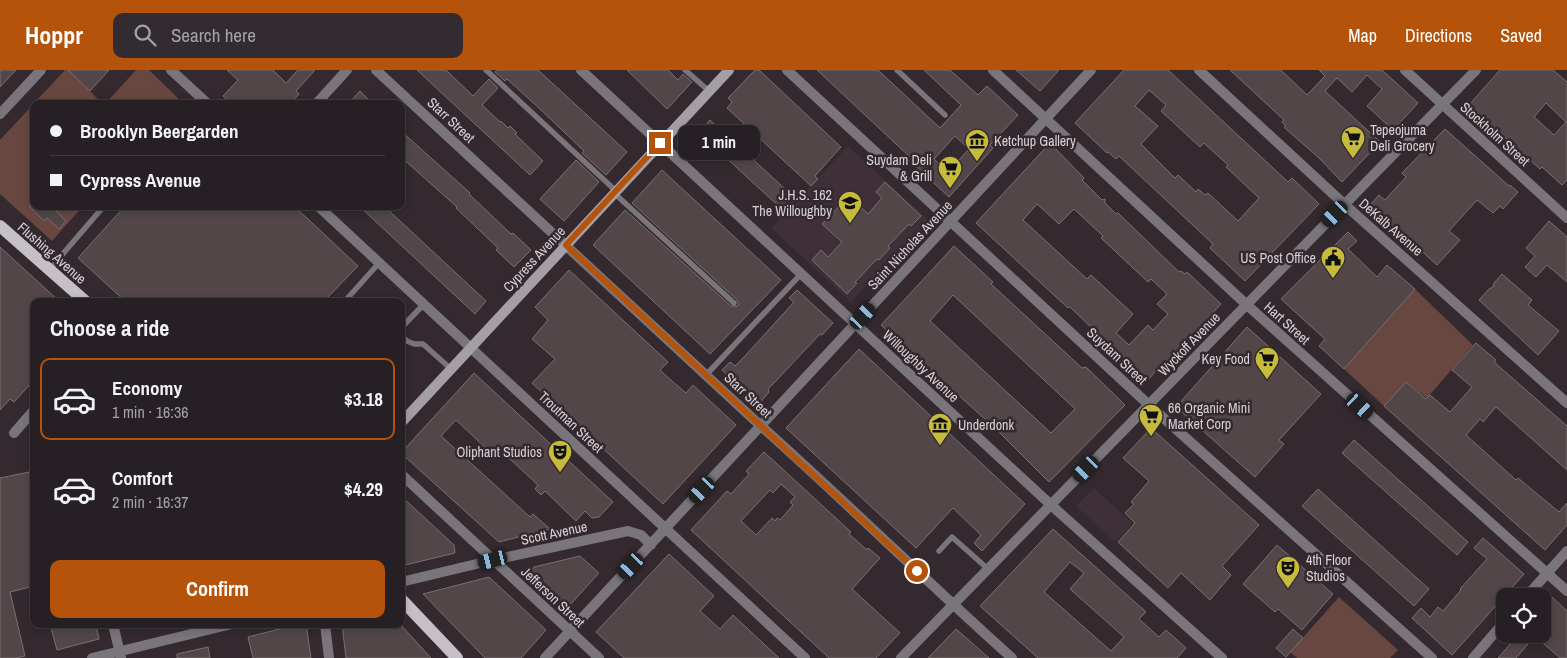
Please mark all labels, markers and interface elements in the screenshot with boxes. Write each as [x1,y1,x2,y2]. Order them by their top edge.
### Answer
search box [113,13,463,58]
text: Hoppr [25,19,83,51]
icon: search [131,21,159,49]
text: Search here [171,22,256,48]
text: Map [1348,23,1377,48]
text: Directions [1405,23,1472,48]
text: Saved [1500,23,1542,48]
street label: Starr Street [423,93,479,147]
street label: Stockholm Street [1456,98,1534,170]
text: Brooklyn Beergarden [80,118,238,144]
place label: Tepeojuma Deli Grocery [1370,121,1435,155]
supermarket icon: Tepeojuma Deli Grocery [1340,125,1366,159]
callout: 1 min [678,126,760,160]
museum icon: Ketchup Gallery [964,128,990,162]
text: 1 min [702,131,736,153]
route end [649,132,671,154]
place label: Ketchup Gallery [994,132,1076,150]
place label: Suydam Deli & Grill [866,151,932,185]
supermarket icon: Suydam Deli & Grill [937,155,963,189]
text: Cypress Avenue [80,167,201,193]
place label: J.H.S. 162 The Willoughby [752,186,832,220]
school or university icon: J.H.S. 162 The Willoughby [837,190,863,224]
street label: DeKalb Avenue [1355,194,1427,260]
street label: Saint Nicholas Avenue [864,196,956,294]
car [1319,198,1350,230]
street label: Flushing Avenue [14,218,90,288]
street label: Cypress Avenue [499,222,569,296]
public building icon: US Post Office [1320,245,1346,279]
place label: US Post Office [1240,249,1316,267]
street label: Hart Street [1260,298,1314,348]
car [847,300,878,332]
street label: Wyckoff Avenue [1154,308,1224,380]
text: Choose a ride [50,313,169,343]
street label: Suydam Street [1083,324,1151,388]
street label: Willoughby Avenue [879,326,963,406]
supermarket icon: Key Food [1254,346,1280,380]
place label: Key Food [1201,350,1250,368]
street label: Starr Street [720,368,776,422]
text: Economy [112,375,182,401]
icon: car [52,377,97,422]
text: $3.18 [344,386,383,412]
street label: Troutman Street [535,387,607,457]
car [1343,390,1376,422]
place label: 66 Organic Mini Market Corp [1168,399,1250,433]
text: 1 min · 16:36 [112,401,189,423]
supermarket icon: 66 Organic Mini Market Corp [1138,403,1164,437]
museum icon: Underdonk [927,412,953,446]
place label: Underdonk [958,416,1014,434]
theatre icon: Oliphant Studios [547,439,573,473]
place label: Oliphant Studios [456,443,542,461]
car [1070,453,1101,485]
text: Comfort [112,465,173,491]
icon: car [52,467,97,512]
car [686,474,717,506]
text: $4.29 [344,476,383,502]
text: 2 min · 16:37 [112,491,189,513]
street label: Scott Avenue [519,517,589,549]
car [476,549,509,571]
car [615,550,646,582]
place label: 4th Floor Studios [1306,551,1351,585]
theatre icon: 4th Floor Studios [1275,555,1301,589]
button: Confirm [50,560,385,618]
route start [906,560,928,582]
street label: Jefferson Street [517,563,589,631]
map controls [1496,588,1551,643]
button: locate [1496,588,1551,643]

